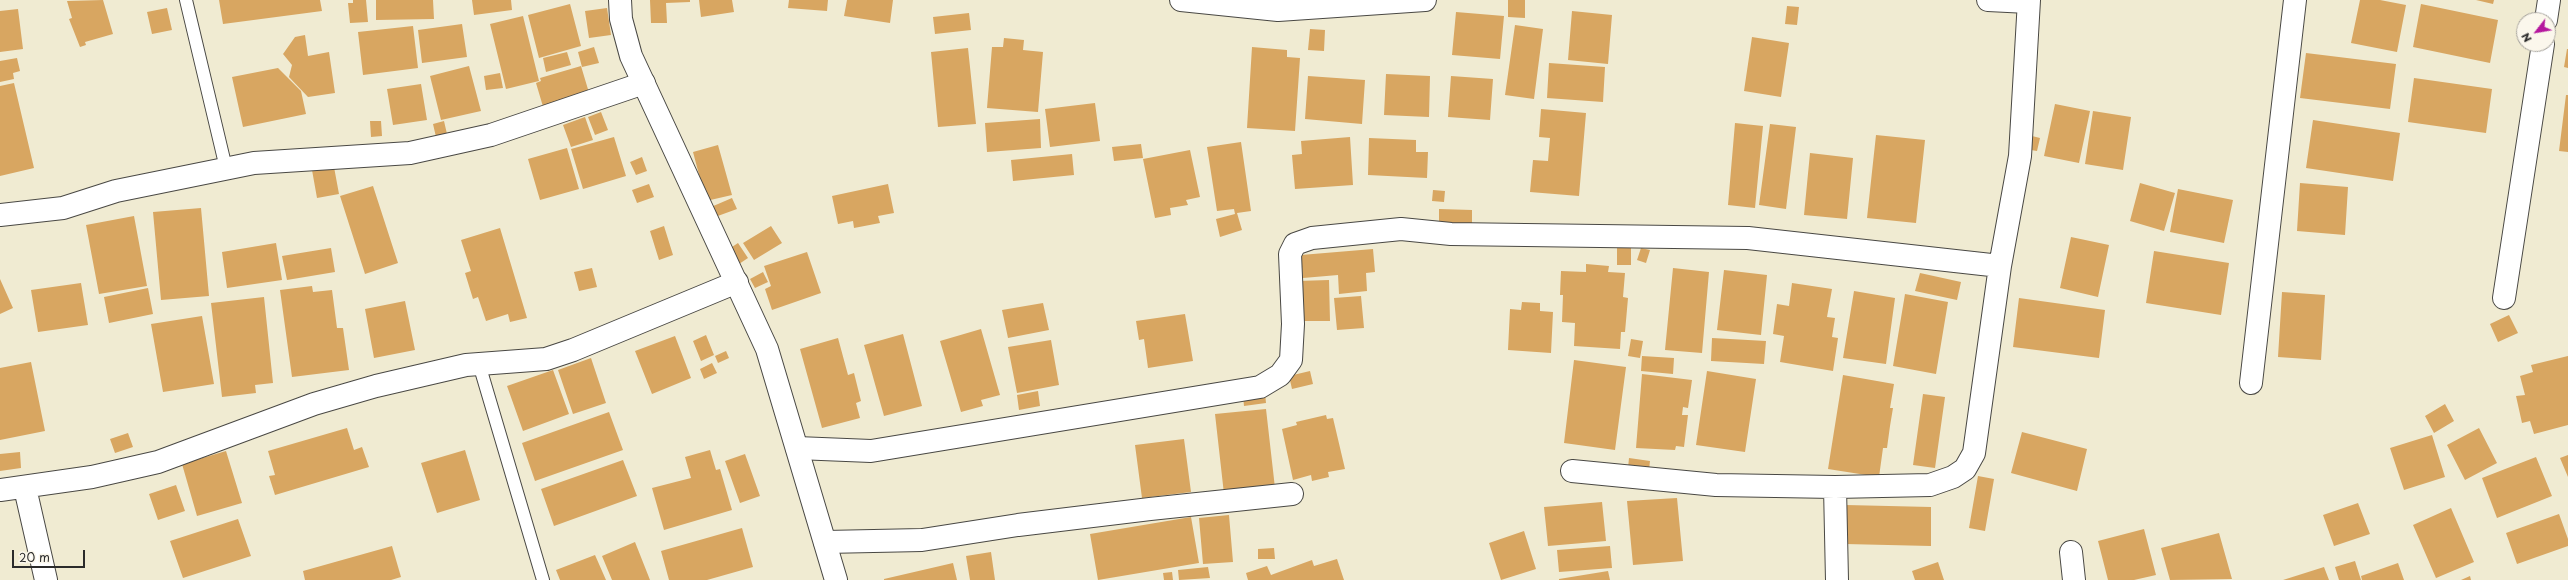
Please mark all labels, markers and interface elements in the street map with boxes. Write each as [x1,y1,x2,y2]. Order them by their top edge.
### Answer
north arrow [2516,12,2556,52]
text: N [2517,30,2536,46]
scale bar [14,542,87,568]
text: 20 m [19,548,50,566]

